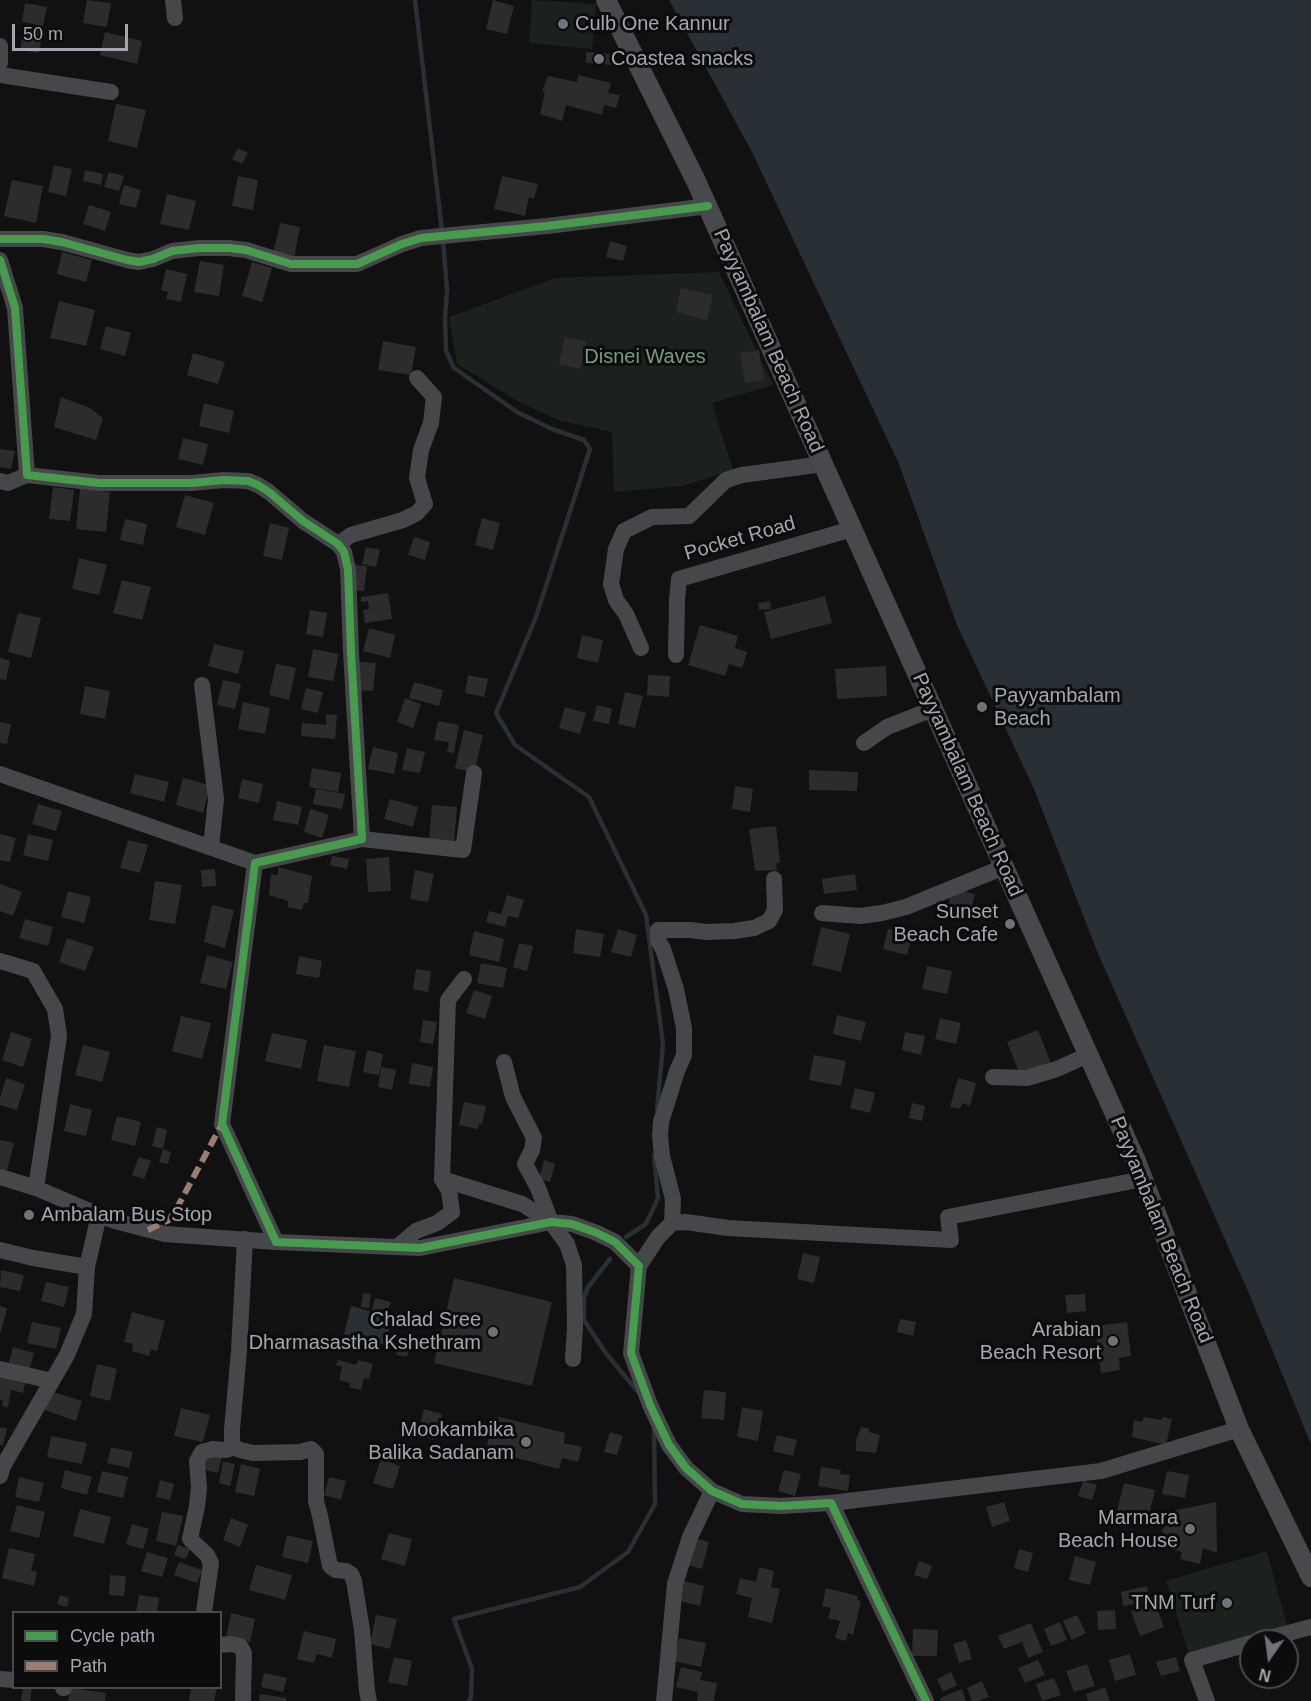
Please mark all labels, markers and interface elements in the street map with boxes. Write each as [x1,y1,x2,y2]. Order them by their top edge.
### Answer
scale bar [15,12,130,50]
place label: Culb One Kannur [575,12,730,36]
marker: Culb One Kannur [556,17,570,31]
text: 50 m [23,24,63,44]
place label: Coastea snacks [611,47,753,71]
marker: Coastea snacks [592,52,606,66]
street label: Payyambalam Beach Road [708,225,828,457]
park label: Disnei Waves [584,345,706,369]
street label: Pocket Road [682,512,798,566]
street label: Payyambalam Beach Road [907,669,1027,901]
place label: Payyambalam Beach [994,684,1121,731]
marker: Payyambalam Beach [975,700,989,714]
place label: Sunset Beach Cafe [893,900,998,947]
marker: Sunset Beach Cafe [1003,917,1017,931]
street label: Payyambalam Beach Road [1104,1113,1218,1347]
place label: Ambalam Bus Stop [41,1203,212,1227]
marker: Ambalam Bus Stop [22,1208,36,1222]
place label: Chalad Sree Dharmasastha Kshethram [249,1308,481,1355]
place label: Arabian Beach Resort [980,1318,1101,1365]
marker: Chalad Sree Dharmasastha Kshethram [486,1325,500,1339]
marker: Arabian Beach Resort [1106,1334,1120,1348]
place label: Mookambika Balika Sadanam [368,1418,514,1465]
marker: Mookambika Balika Sadanam [519,1435,533,1449]
place label: Marmara Beach House [1058,1506,1178,1553]
marker: Marmara Beach House [1183,1522,1197,1536]
place label: TNM Turf [1131,1591,1215,1615]
marker: TNM Turf [1220,1596,1234,1610]
legend [12,1611,222,1689]
text: Cycle path [70,1626,155,1646]
north arrow [1239,1629,1299,1689]
text: Path [70,1656,107,1676]
text: N [1257,1665,1273,1685]

